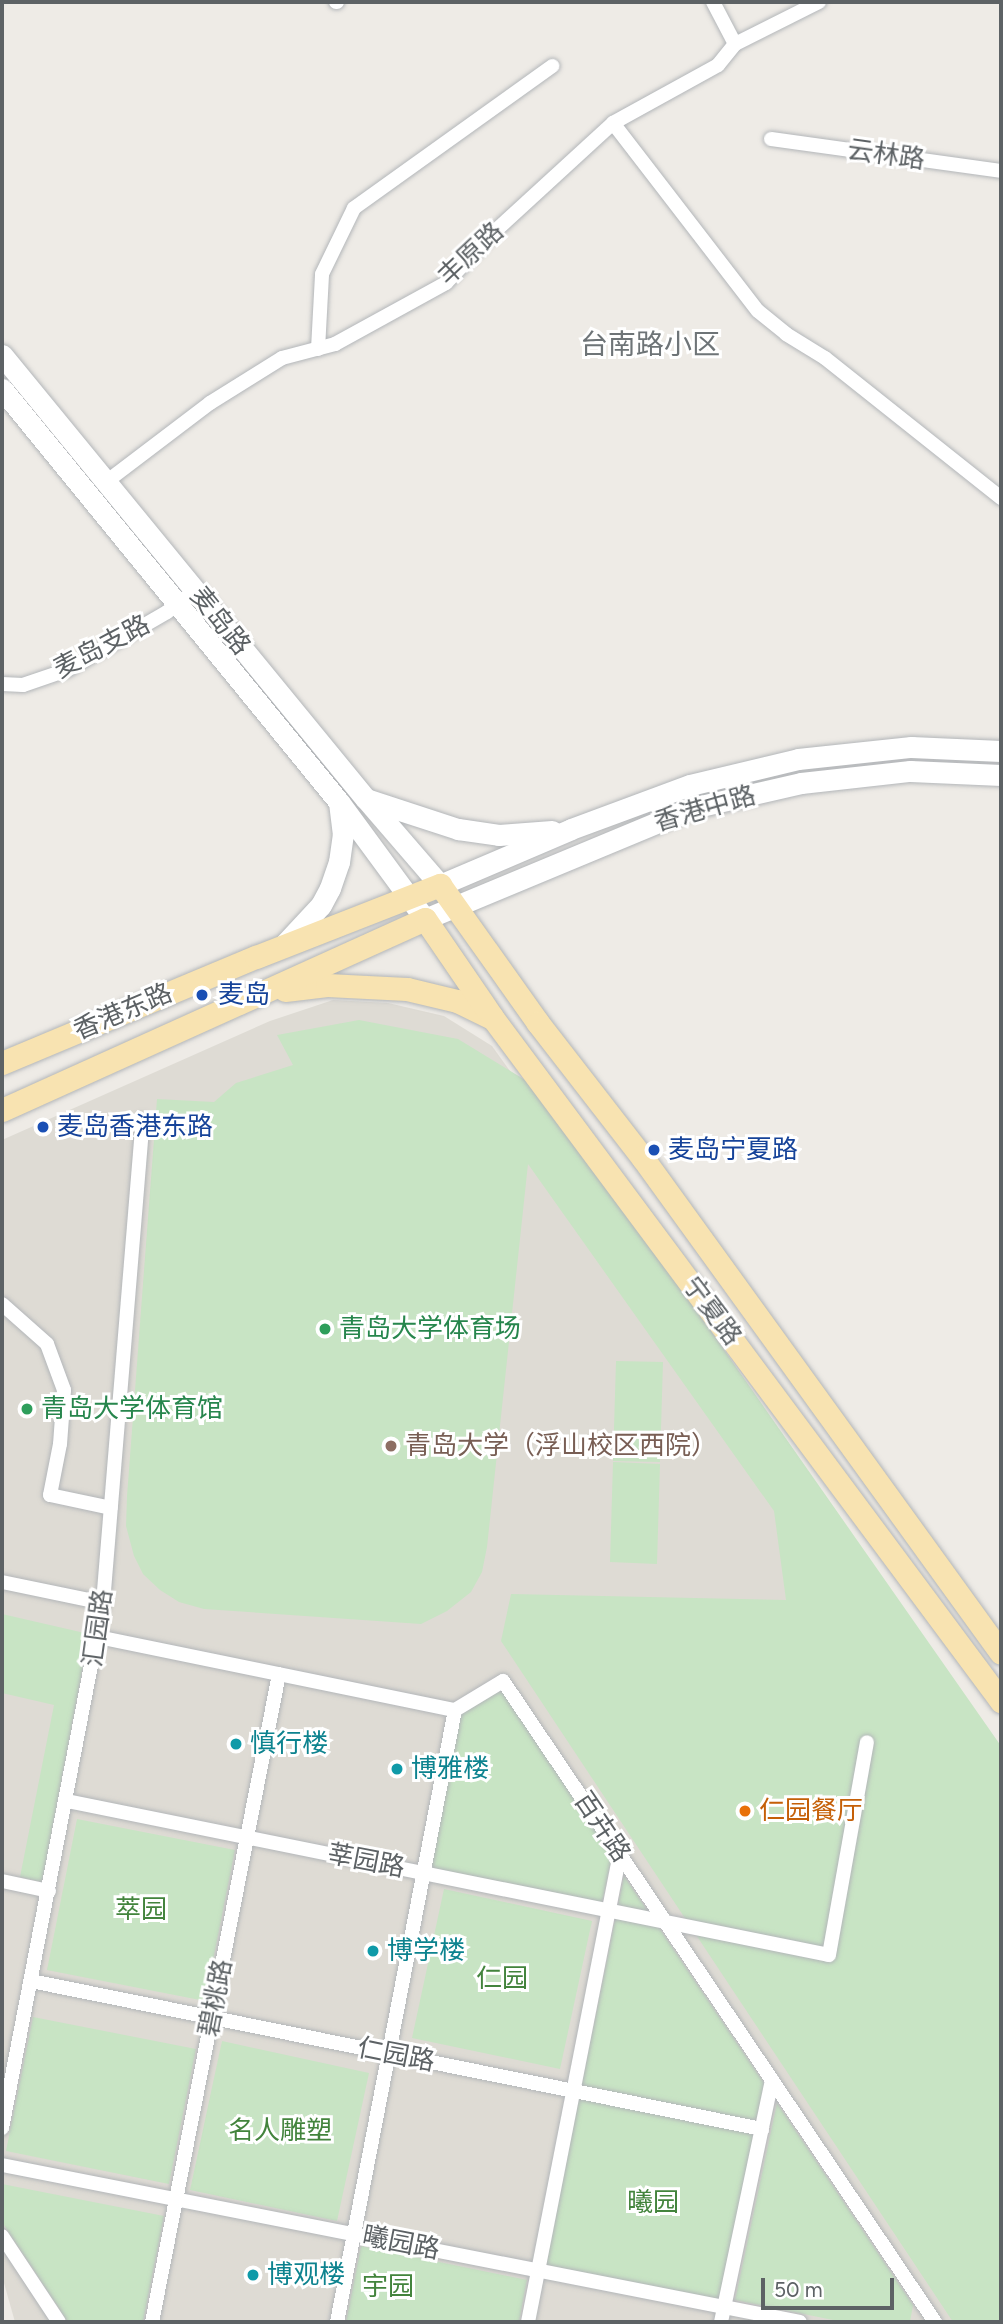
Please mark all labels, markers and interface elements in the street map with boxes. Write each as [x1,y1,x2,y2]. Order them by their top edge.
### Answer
street label: 云林路 [845,134,927,176]
street label: 丰原路 [432,216,510,292]
district label: 台南路小区 [580,327,720,361]
street label: 麦岛路 [183,581,257,661]
street label: 麦岛支路 [49,609,155,685]
street label: 香港中路 [651,780,759,838]
street label: 香港东路 [69,977,177,1047]
place label: 麦岛 [218,979,270,1011]
marker: 麦岛 [192,985,212,1005]
place label: 麦岛香港东路 [57,1111,213,1143]
marker: 麦岛香港东路 [35,1119,51,1135]
place label: 麦岛宁夏路 [668,1134,798,1166]
marker: 麦岛宁夏路 [646,1142,662,1158]
street label: 宁夏路 [676,1270,748,1352]
place label: 青岛大学体育场 [339,1313,521,1345]
marker: 青岛大学体育场 [317,1321,333,1337]
place label: 青岛大学体育馆 [41,1393,223,1425]
marker: 青岛大学体育馆 [19,1401,35,1417]
place label: 青岛大学（浮山校区西院） [405,1430,717,1462]
marker: 青岛大学（浮山校区西院） [383,1438,399,1454]
street label: 汇园路 [77,1587,119,1669]
place label: 慎行楼 [250,1728,328,1760]
marker: 慎行楼 [228,1736,244,1752]
place label: 博雅楼 [411,1753,489,1785]
marker: 博雅楼 [389,1761,405,1777]
street label: 百卉路 [567,1786,637,1868]
place label: 仁园餐厅 [759,1795,863,1827]
marker: 仁园餐厅 [737,1803,753,1819]
street label: 莘园路 [325,1838,407,1884]
park label: 萃园 [115,1894,167,1926]
place label: 博学楼 [387,1935,465,1967]
marker: 博学楼 [365,1943,381,1959]
street label: 碧桃路 [193,1957,239,2039]
park label: 仁园 [476,1963,528,1995]
street label: 仁园路 [355,2032,437,2078]
park label: 名人雕塑 [228,2115,332,2147]
park label: 曦园 [627,2187,679,2219]
street label: 曦园路 [360,2220,442,2266]
place label: 博观楼 [267,2259,345,2291]
scale bar [765,2264,898,2308]
marker: 博观楼 [245,2267,261,2283]
park label: 宇园 [362,2271,414,2303]
text: 50 m [774,2277,823,2302]

